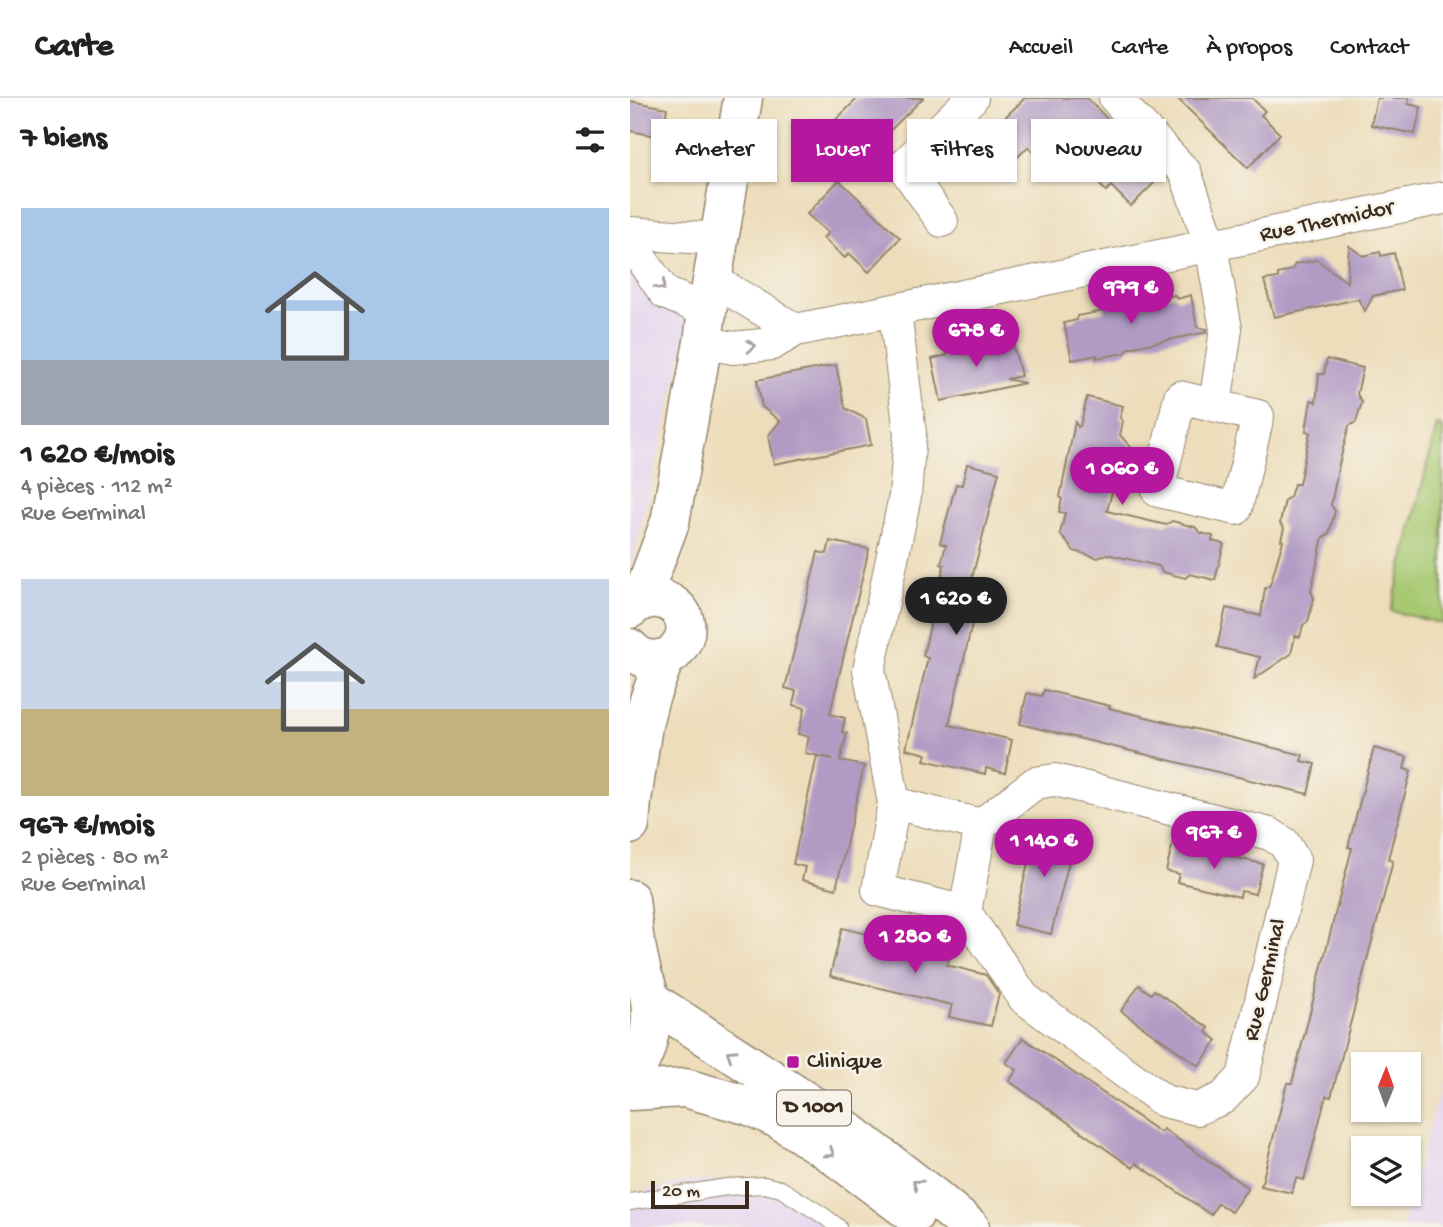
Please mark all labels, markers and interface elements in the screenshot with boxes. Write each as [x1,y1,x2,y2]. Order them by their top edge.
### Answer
text: Carte [35,29,113,67]
text: Accueil [1009,34,1073,63]
text: Carte [1111,34,1168,63]
text: À propos [1206,34,1292,63]
text: Contact [1330,34,1408,63]
chip: Acheter [651,119,777,182]
chip: Louer [791,119,893,182]
chip: Filtres [907,119,1017,182]
chip: Nouveau [1031,119,1166,182]
icon: filters [571,121,609,159]
text: 7 biens [21,123,107,158]
street label: Rue Thermidor [1258,194,1398,249]
icon: home [252,253,378,379]
pin: 979 € [1082,266,1180,326]
text: 979 € [1104,275,1158,302]
one-way arrow [653,278,665,291]
pin: 678 € [927,310,1025,369]
text: 678 € [948,318,1004,345]
one-way arrow [746,339,757,354]
text: 1 620 €/mois [21,439,174,474]
pin: 1 060 € [1057,448,1187,507]
text: 1 060 € [1086,456,1158,483]
text: 4 pièces · 112 m² [21,474,173,501]
text: Rue Germinal [21,501,146,528]
pin: 1 620 € [891,578,1021,637]
text: 1 620 € [921,586,991,613]
icon: home [252,624,378,750]
text: 967 €/mois [21,810,153,845]
pin: 967 € [1165,812,1263,871]
pin: 1 140 € [979,820,1109,879]
text: 967 € [1187,820,1241,847]
text: 1 140 € [1010,828,1078,855]
text: 2 pièces · 80 m² [21,845,169,872]
text: Rue Germinal [21,872,146,899]
pin: 1 280 € [850,916,980,975]
street label: Rue Germinal [1239,916,1293,1044]
text: 1 280 € [880,924,950,951]
place label: Clinique [807,1049,883,1076]
one-way arrow [726,1050,739,1062]
north arrow [1351,1052,1421,1122]
map controls [1351,1052,1421,1206]
marker: Clinique [785,1054,801,1070]
road number: D 1001 [777,1090,851,1126]
button: layers [1351,1136,1421,1206]
one-way arrow [822,1145,835,1157]
scale bar [651,1178,749,1210]
one-way arrow [913,1180,925,1193]
text: 20 m [662,1181,700,1204]

